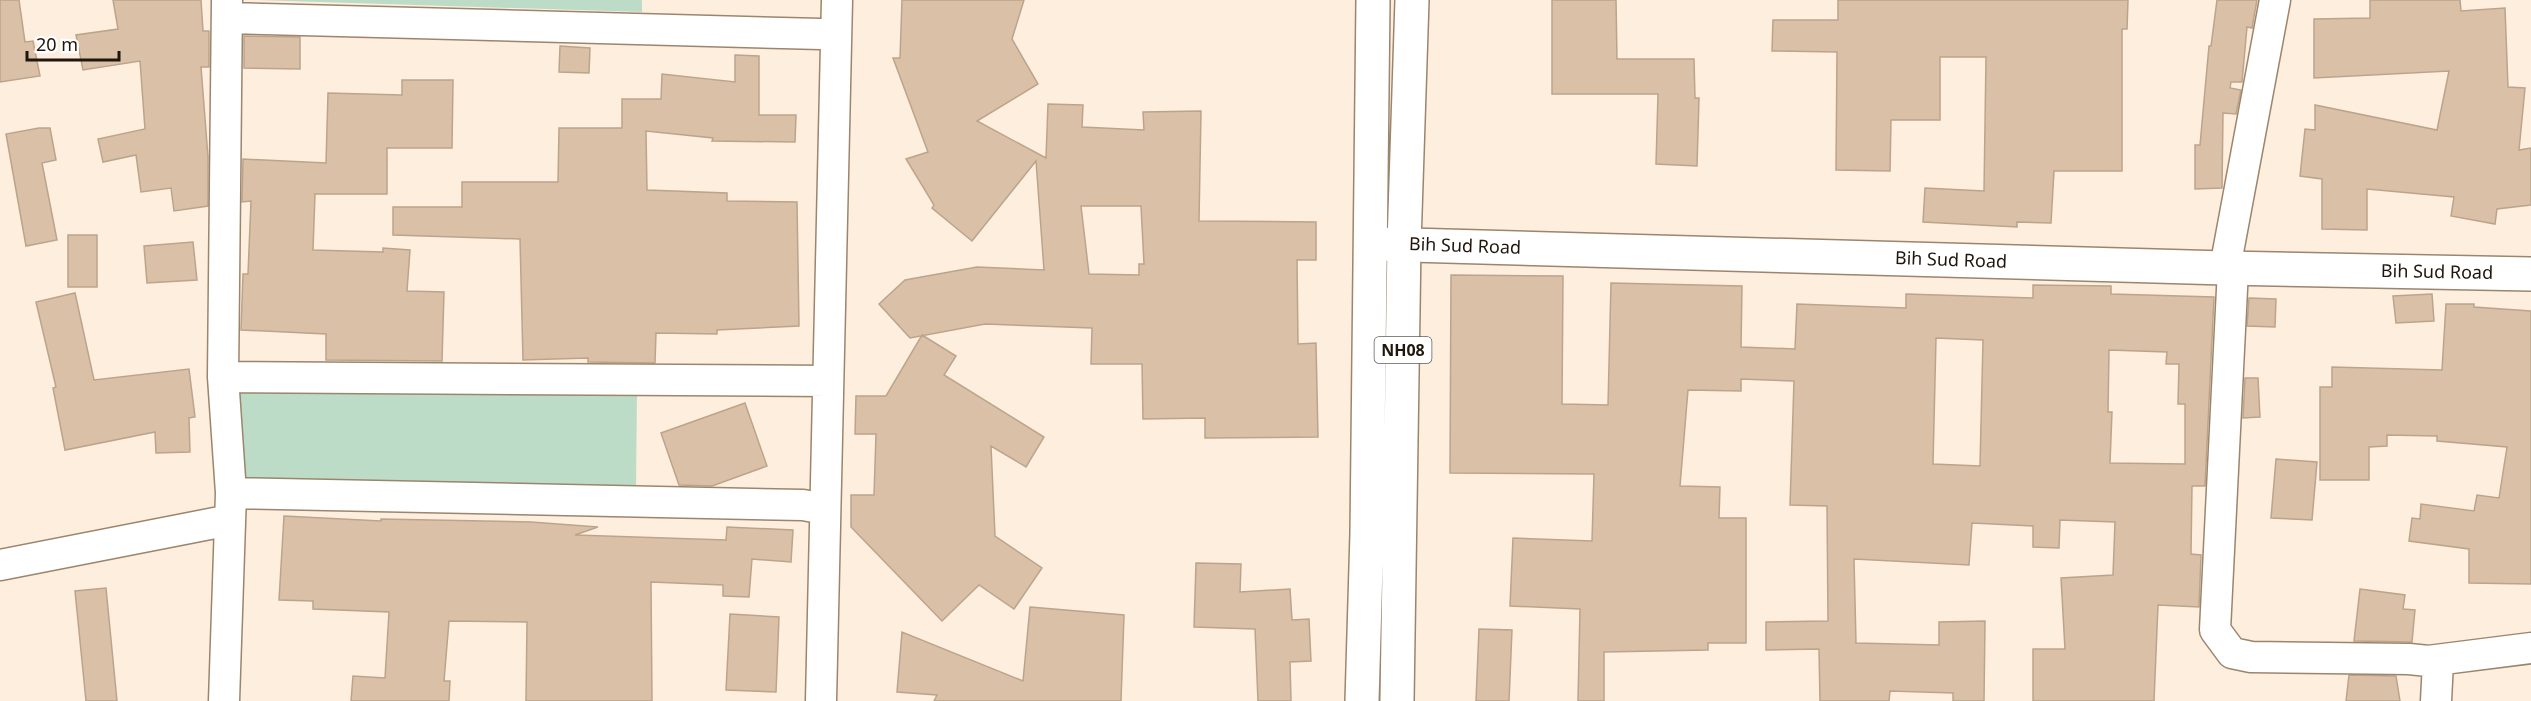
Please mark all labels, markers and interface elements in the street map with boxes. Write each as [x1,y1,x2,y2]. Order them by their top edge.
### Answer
scale bar [27,24,118,62]
text: 20 m [36,32,78,56]
street label: Bih Sud Road [1409,231,1522,259]
street label: Bih Sud Road [1895,245,2008,273]
street label: Bih Sud Road [2381,258,2493,284]
road number: NH08 [1374,337,1432,363]

